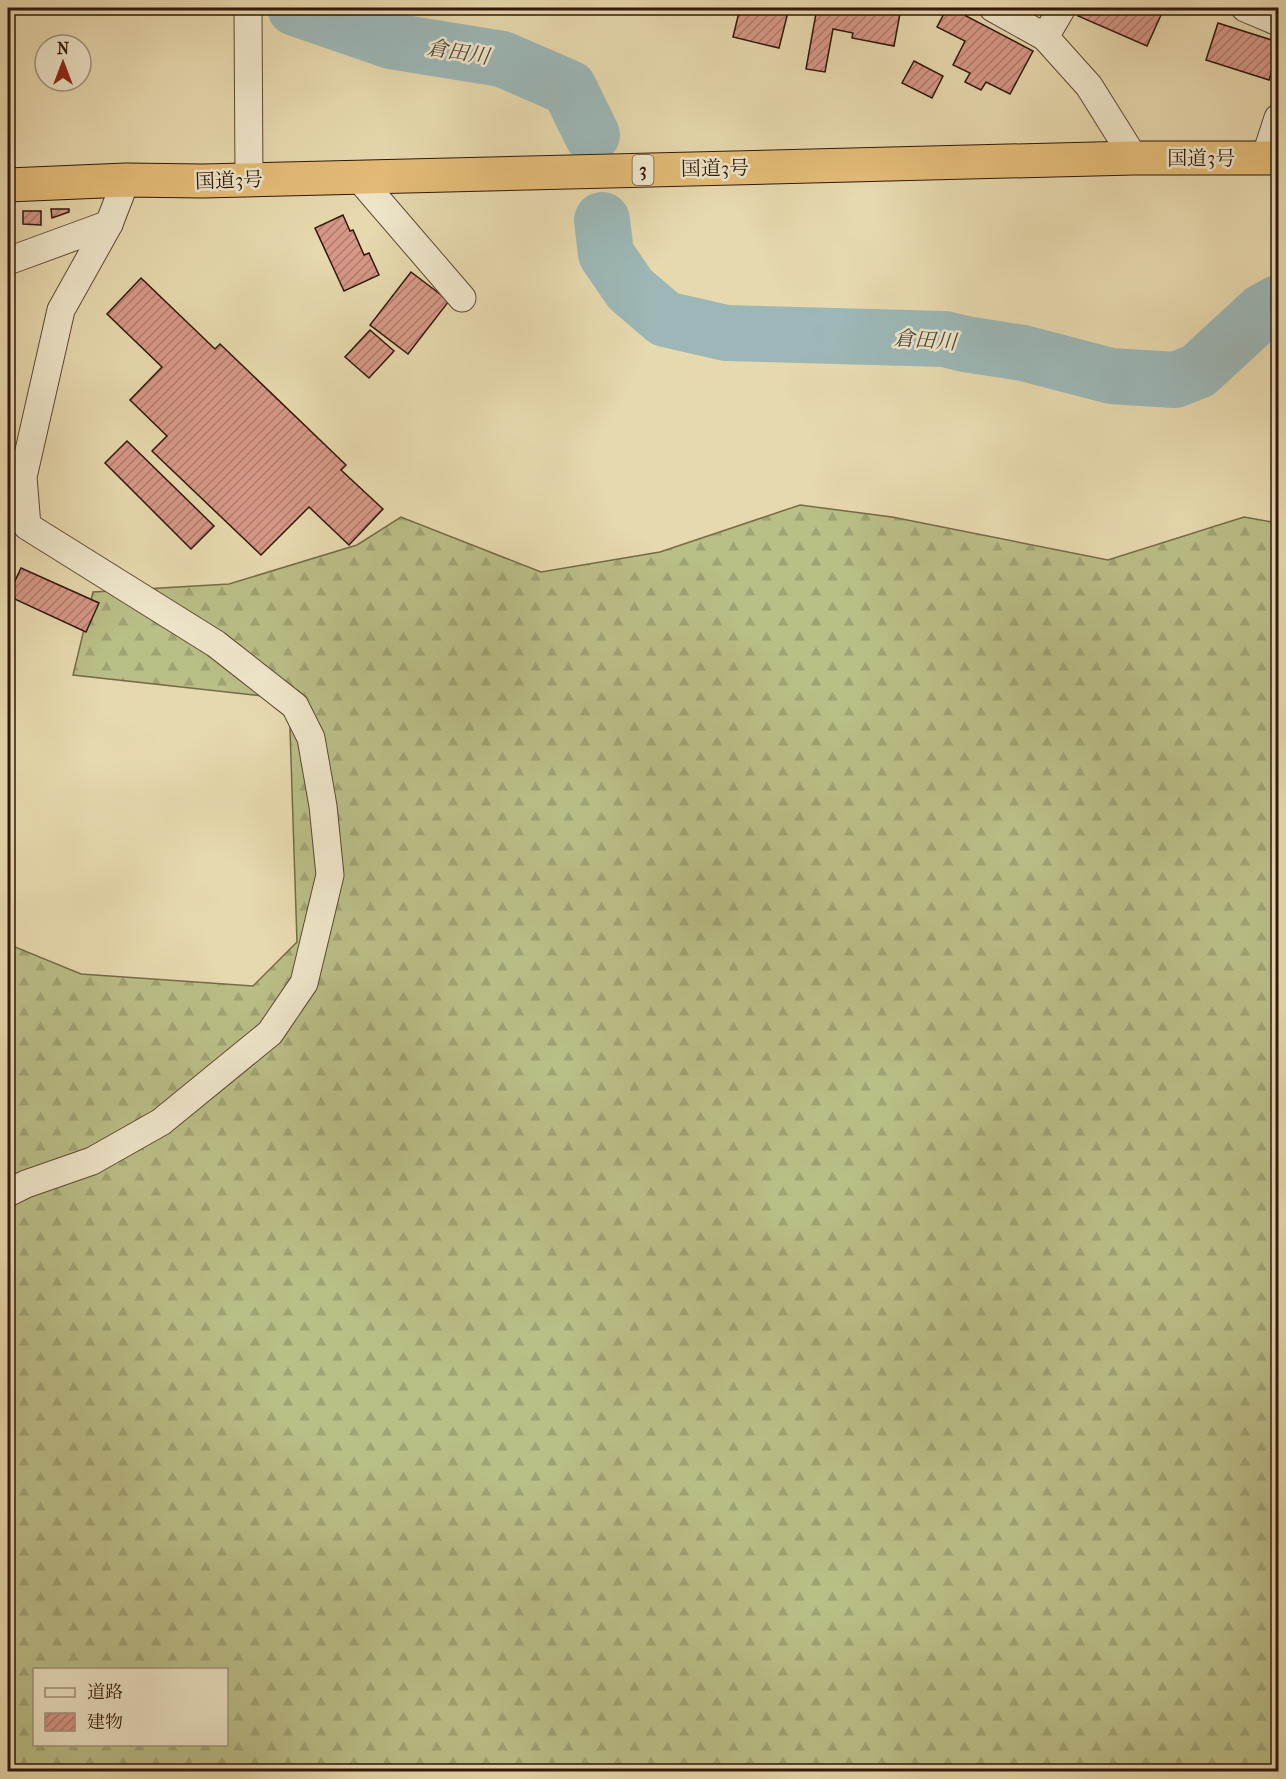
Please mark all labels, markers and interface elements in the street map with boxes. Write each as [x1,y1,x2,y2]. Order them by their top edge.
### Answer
north arrow [33,33,93,93]
water label: 倉田川 [425,35,493,69]
text: N [57,39,70,58]
street label: 国道3号 [1167,147,1235,170]
road number: 3 [632,155,654,185]
street label: 国道3号 [681,156,749,181]
street label: 国道3号 [195,168,263,193]
water label: 倉田川 [893,326,959,354]
legend [33,1668,228,1746]
text: 道路 [87,1682,123,1703]
text: 建物 [87,1712,123,1733]

